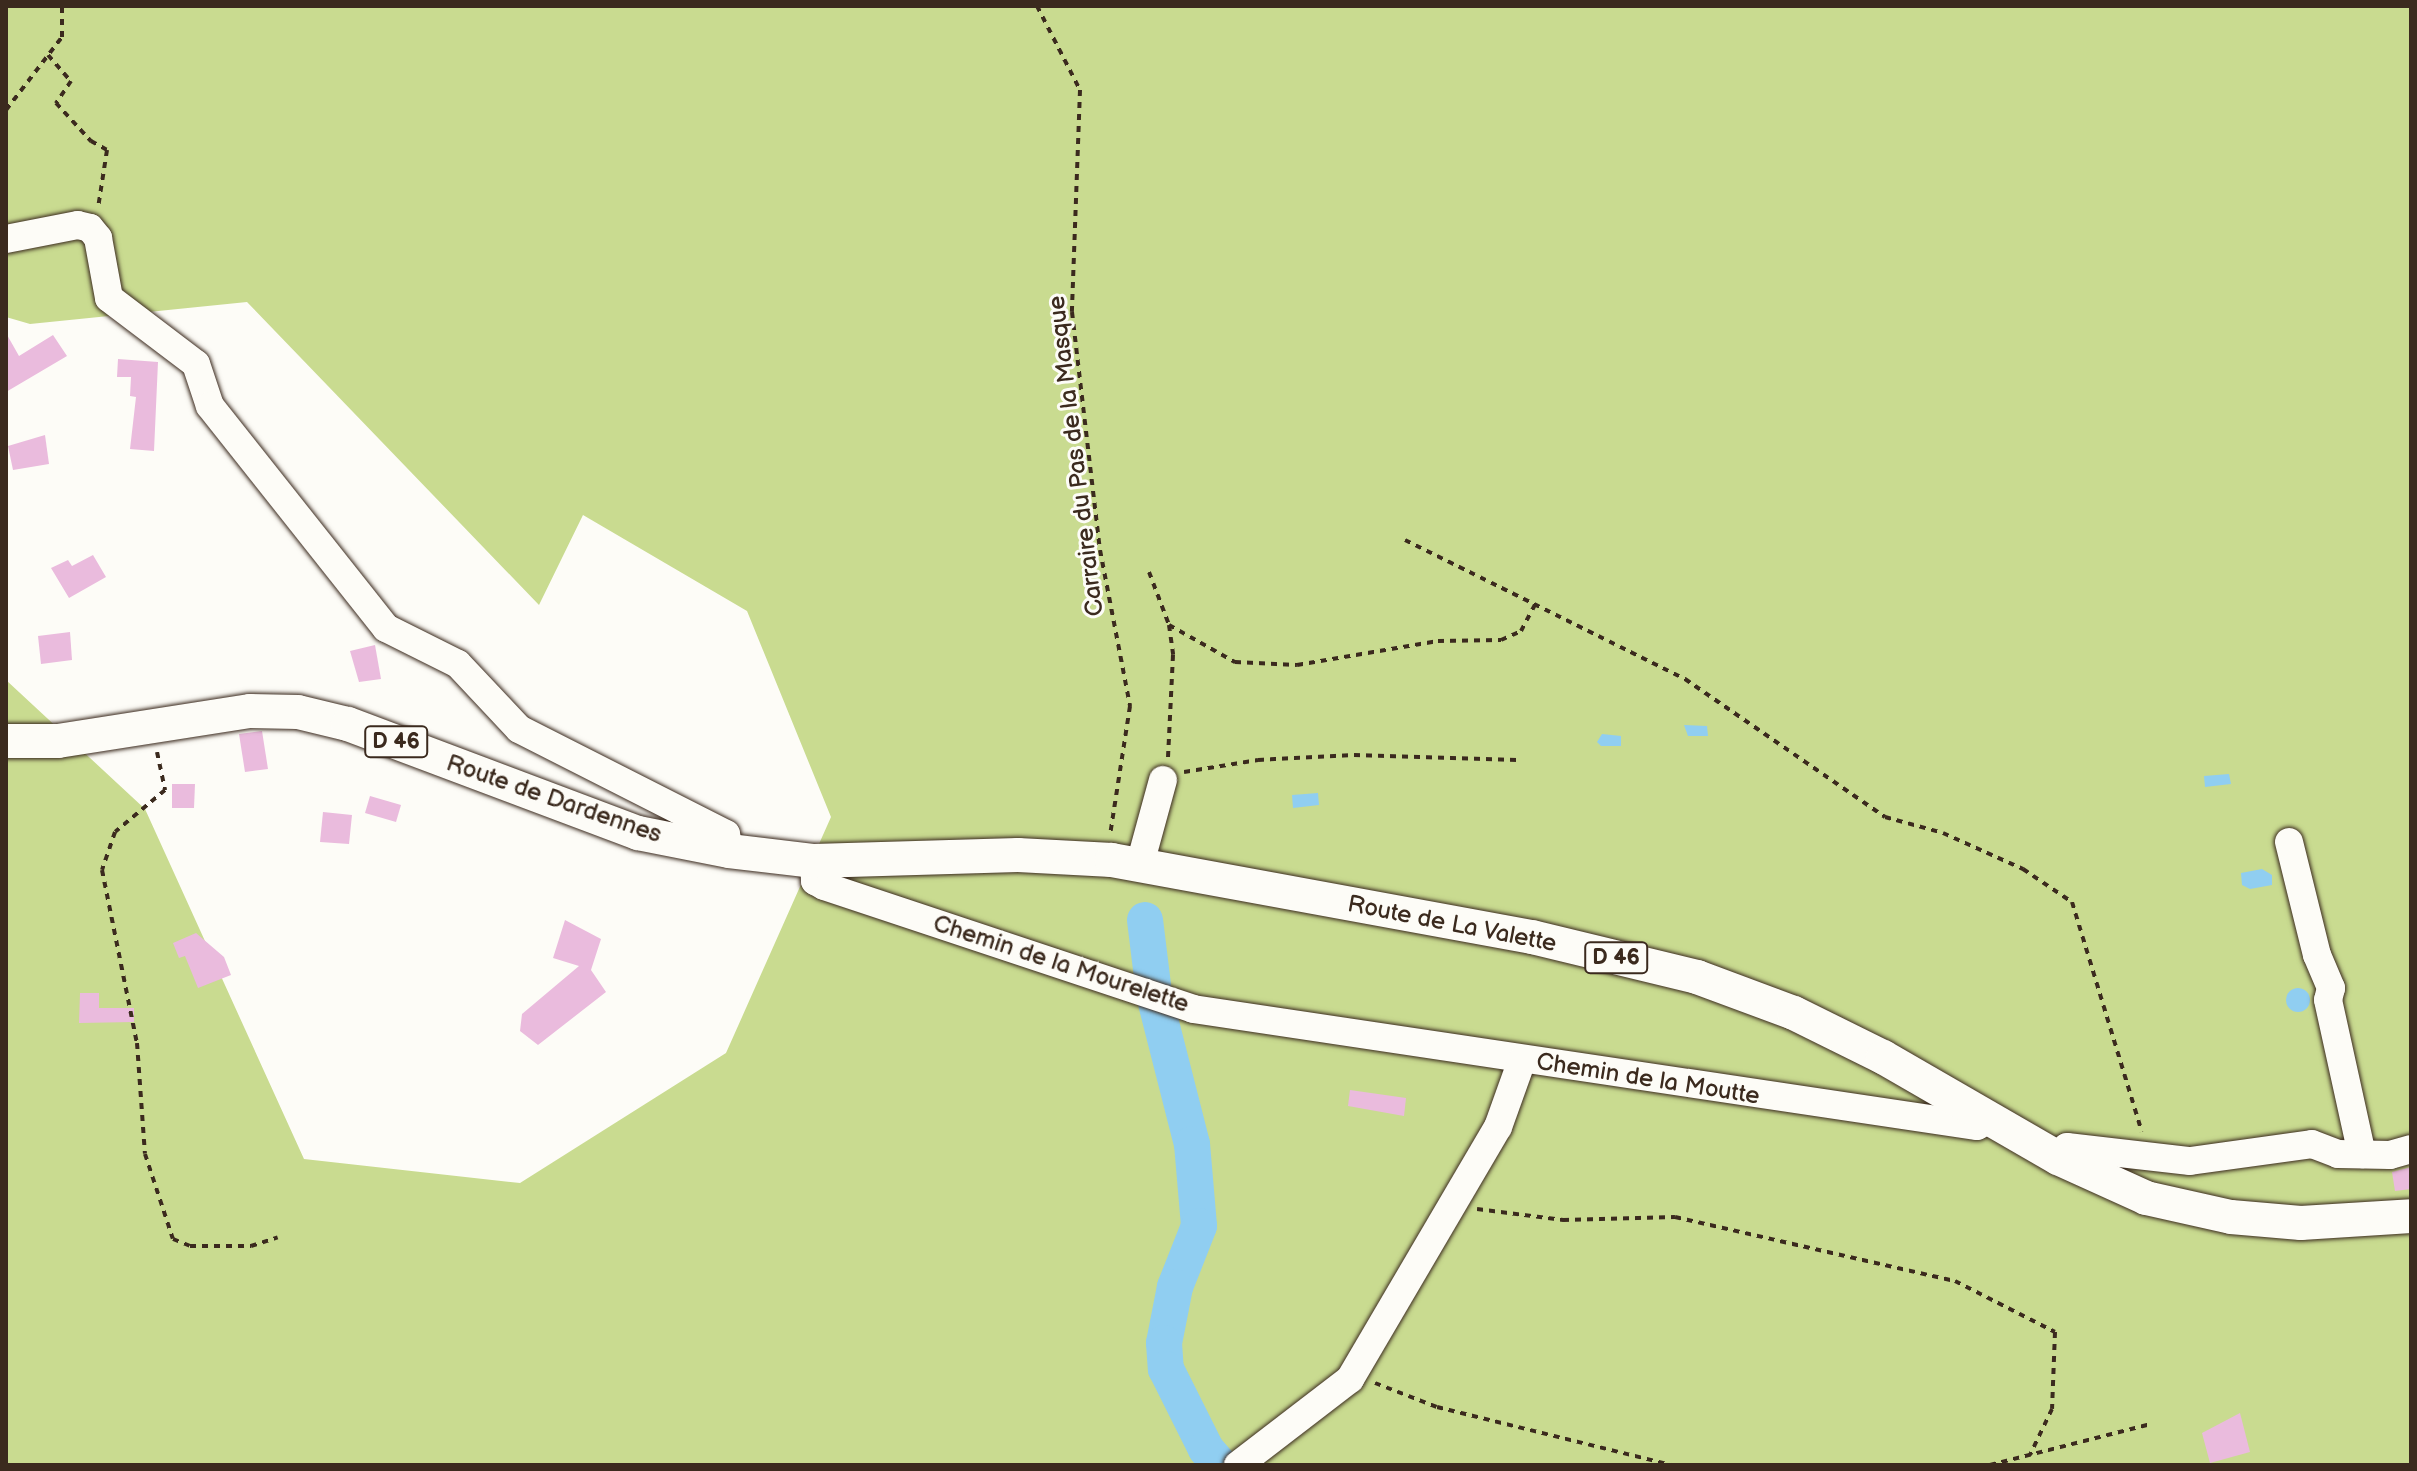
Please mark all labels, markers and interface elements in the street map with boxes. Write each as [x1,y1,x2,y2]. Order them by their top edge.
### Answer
street label: Carraire du Pas de la Masque [1042,294,1110,618]
road number: D 46 [364,724,428,760]
street label: Route de Dardennes [443,749,665,849]
street label: Route de La Valette [1345,890,1559,958]
street label: Chemin de la Mourelette [929,909,1193,1019]
road number: D 46 [1584,940,1648,976]
street label: Chemin de la Moutte [1534,1047,1762,1111]

